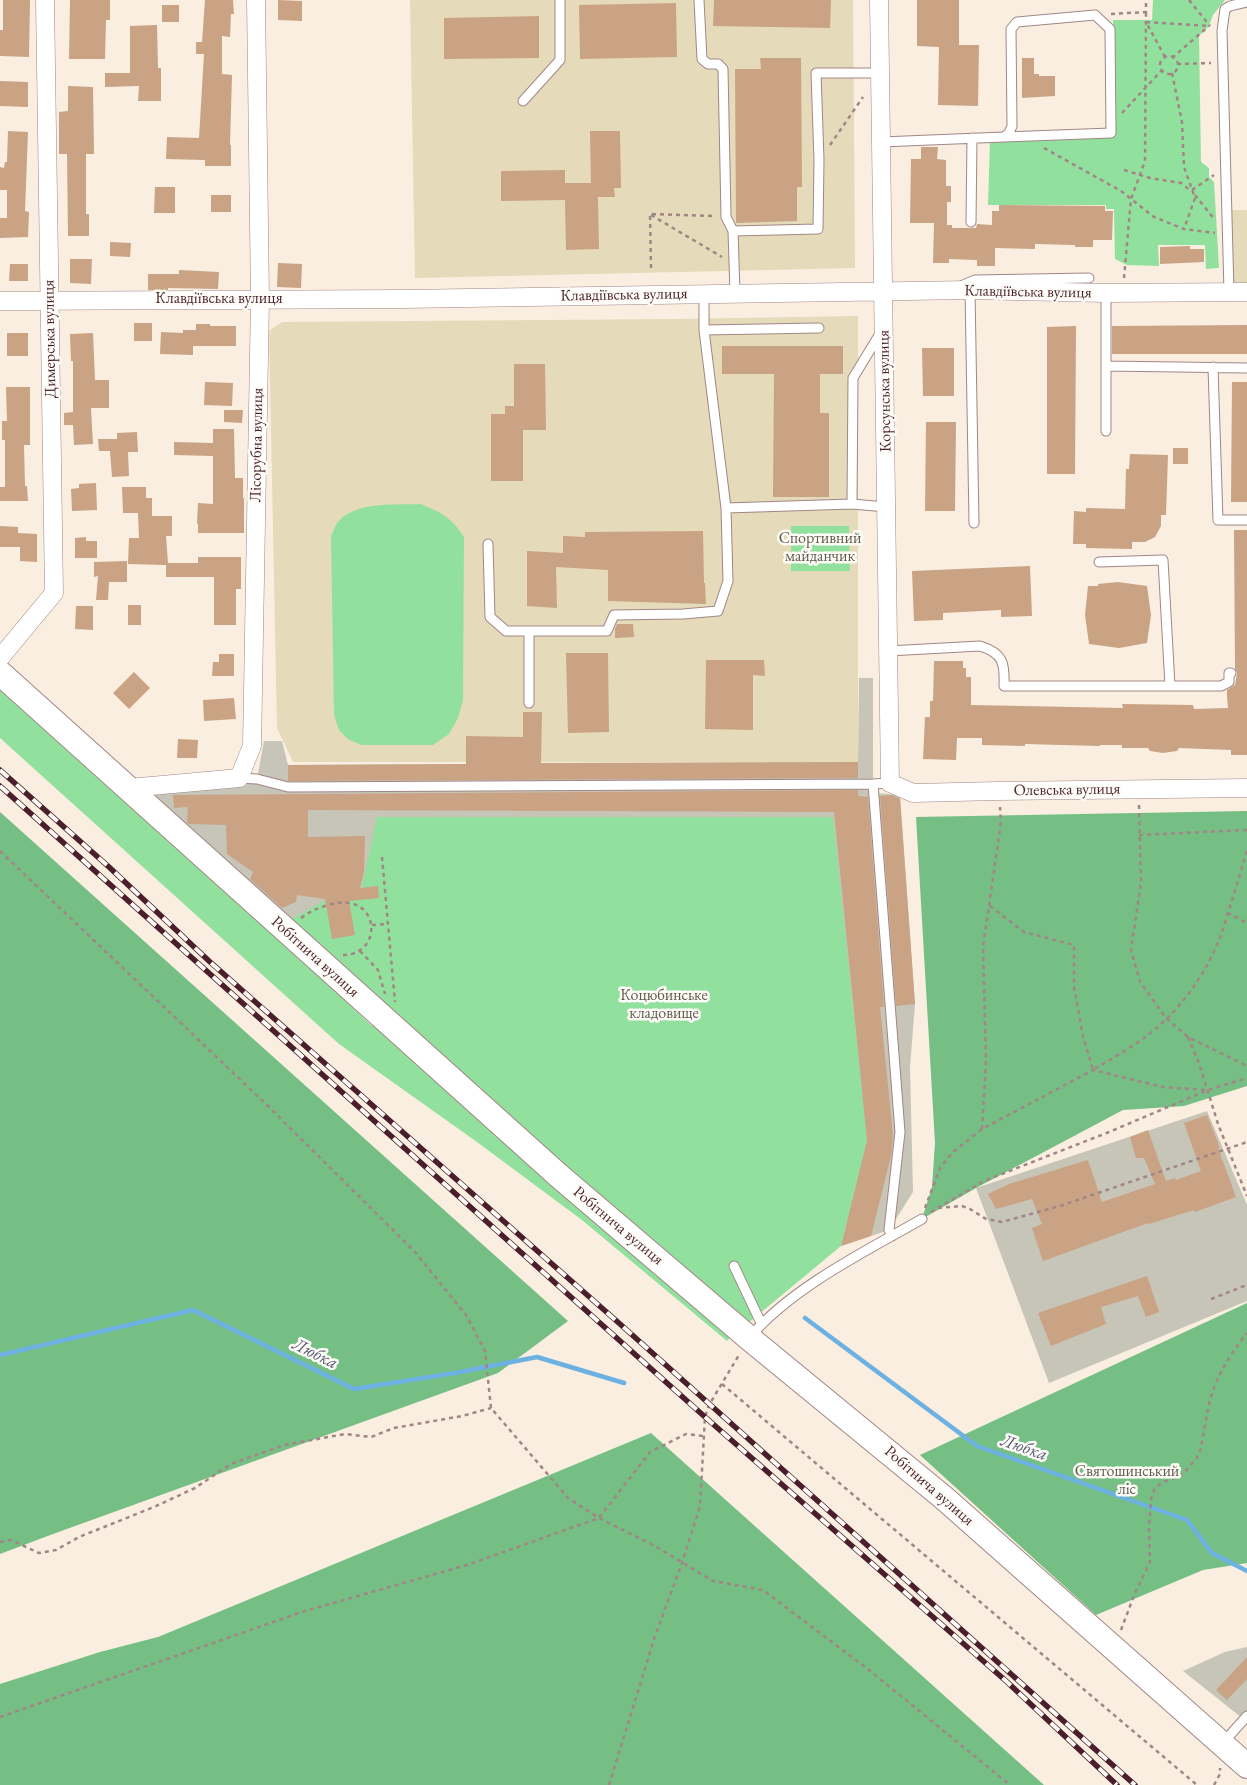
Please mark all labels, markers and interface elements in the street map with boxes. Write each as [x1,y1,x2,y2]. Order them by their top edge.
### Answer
street label: Димерська вулиця [39,280,61,398]
street label: Клавдіївська вулиця [964,281,1092,303]
street label: Клавдіївська вулиця [560,284,688,306]
street label: Клавдіївська вулиця [155,289,283,309]
street label: Корсунська вулиця [874,330,896,452]
street label: Лісорубна вулиця [246,388,268,502]
park label: Спортивний майданчик [779,529,861,567]
street label: Олевська вулиця [1013,779,1121,801]
street label: Робітнича вулиця [267,912,363,1002]
park label: Коцюбинське кладовище [620,986,708,1024]
street label: Робітнича вулиця [569,1183,667,1269]
water label: Любка [289,1334,341,1374]
water label: Любка [998,1430,1050,1466]
street label: Робітнича вулиця [880,1442,978,1530]
park label: Святошинський ліс [1075,1462,1179,1500]

